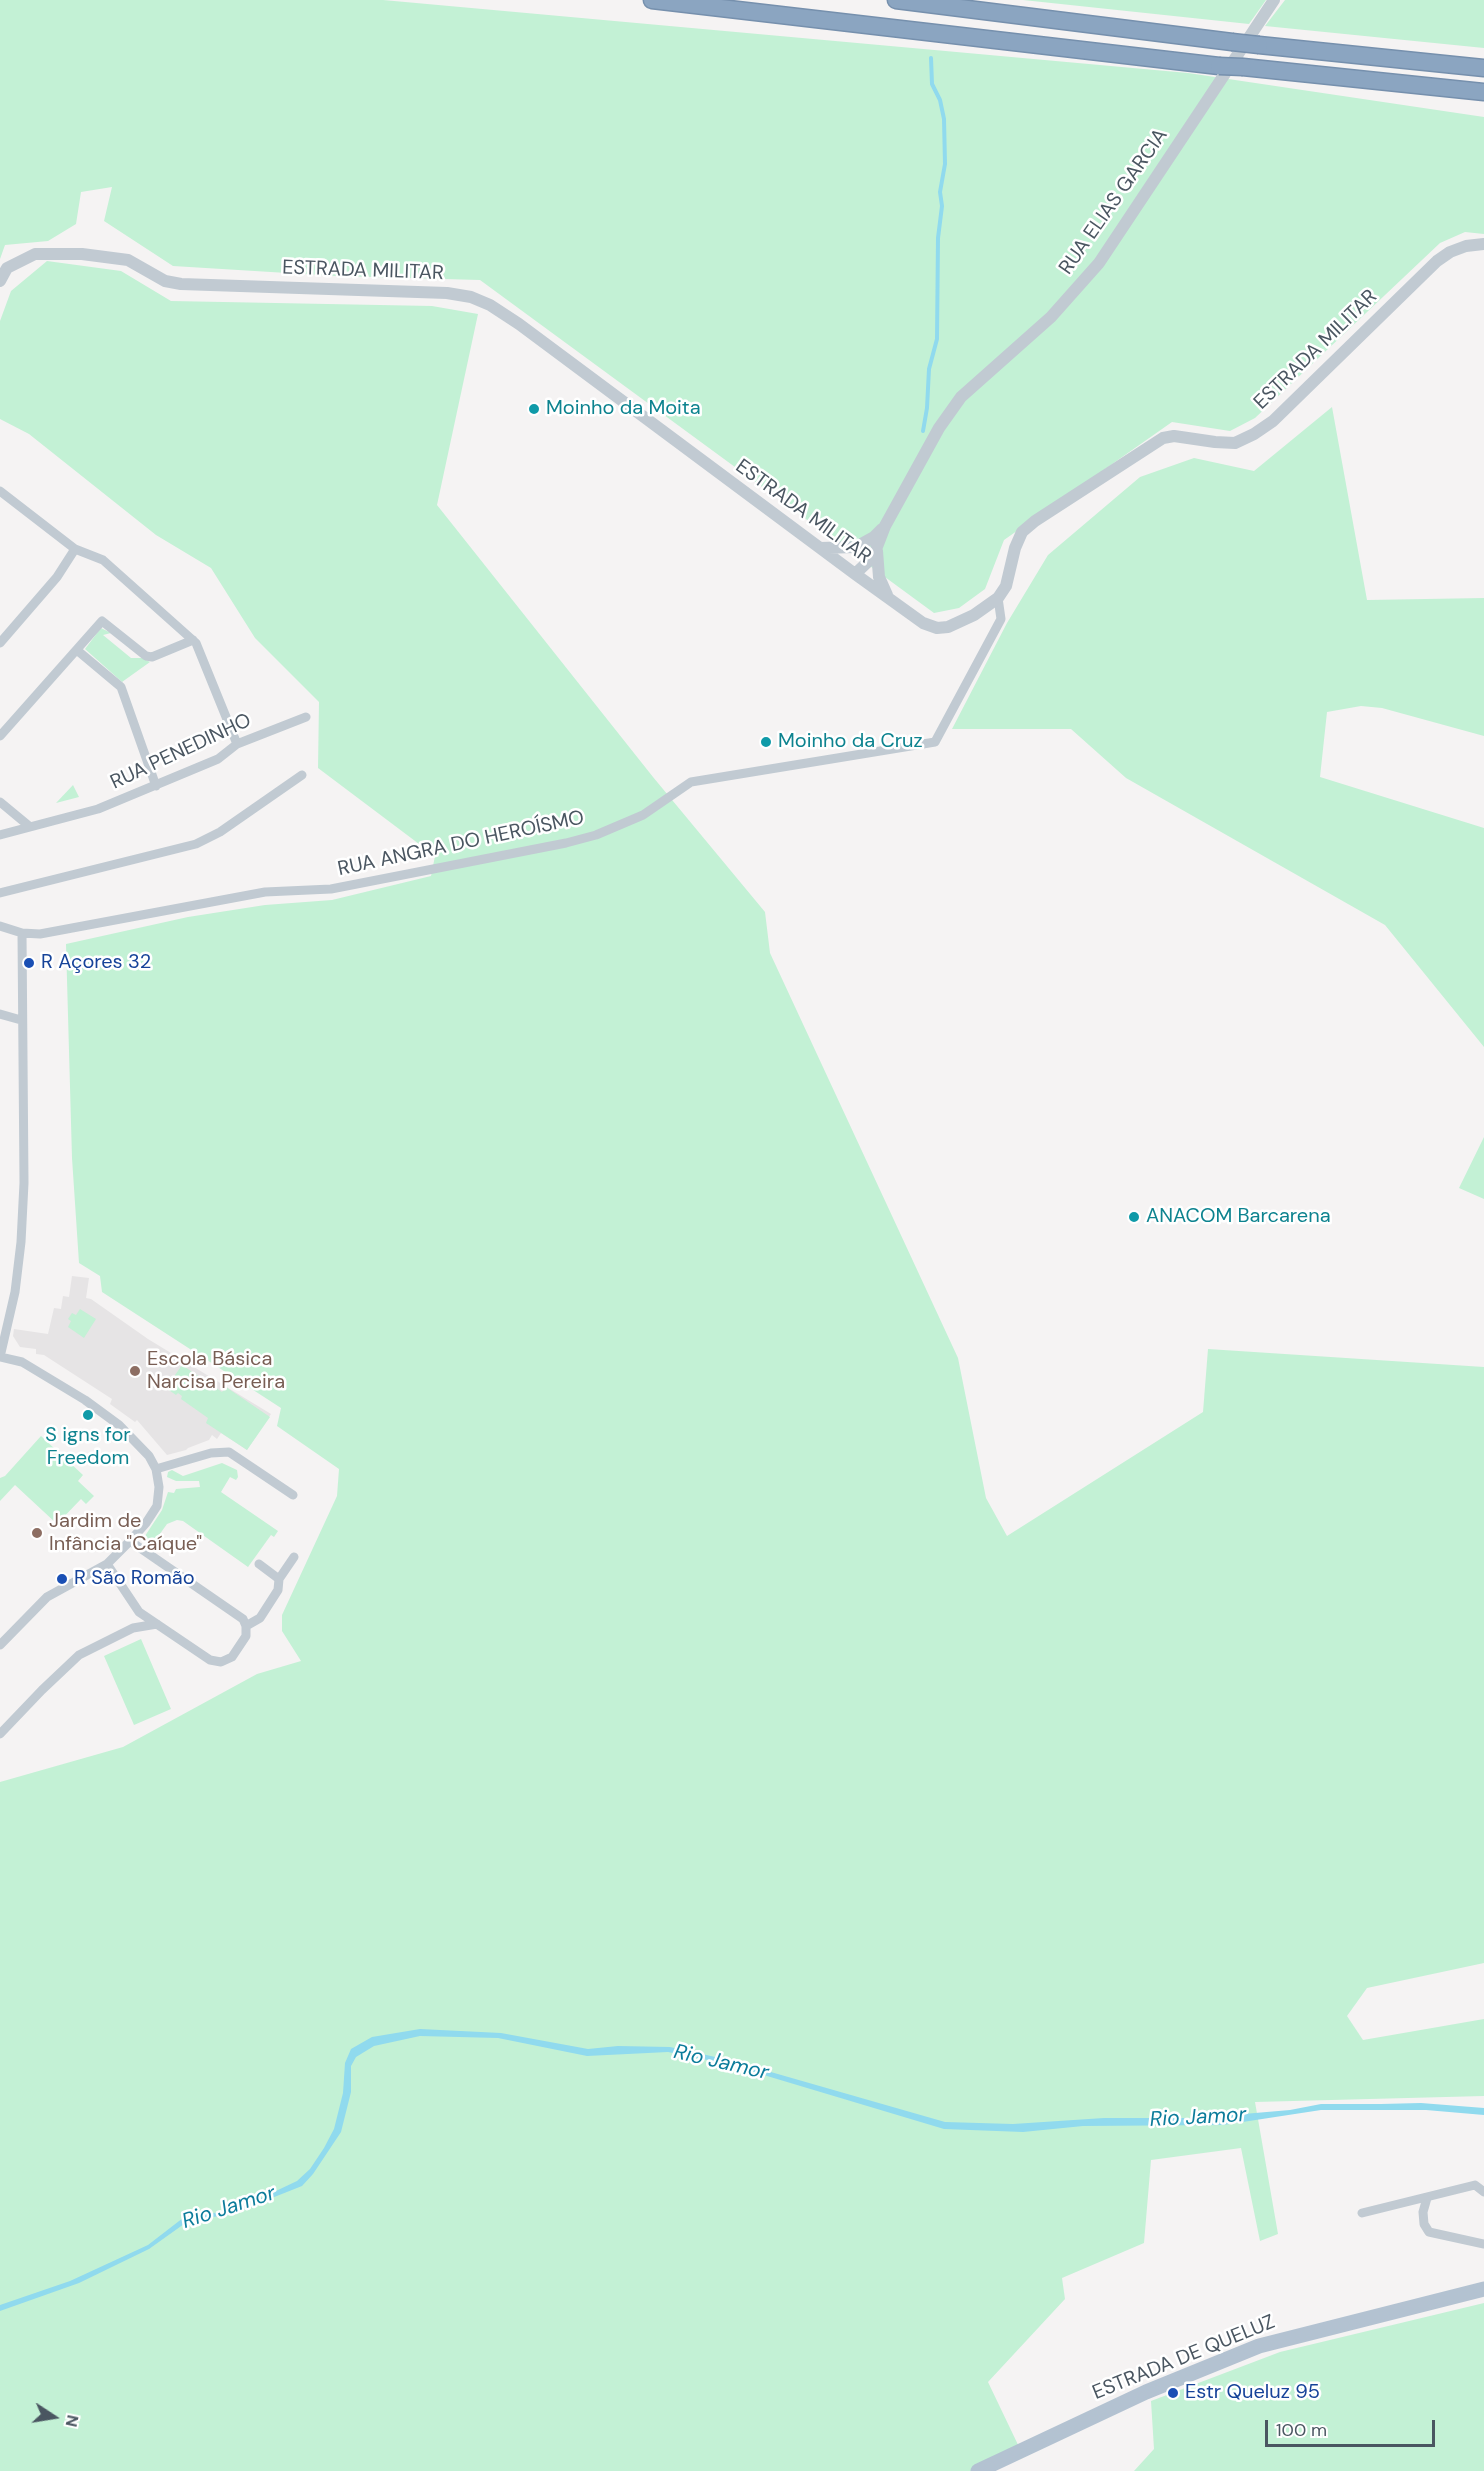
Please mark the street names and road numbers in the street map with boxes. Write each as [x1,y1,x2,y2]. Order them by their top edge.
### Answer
street label: RUA ELIAS GARCIA [1055,125,1173,279]
street label: ESTRADA MILITAR [282,256,444,286]
street label: ESTRADA MILITAR [1249,285,1383,415]
street label: ESTRADA MILITAR [730,455,876,569]
street label: RUA PENEDINHO [107,709,255,795]
street label: RUA ANGRA DO HEROÍSMO [336,806,586,882]
street label: ESTRADA DE QUELUZ [1089,2310,1279,2406]

